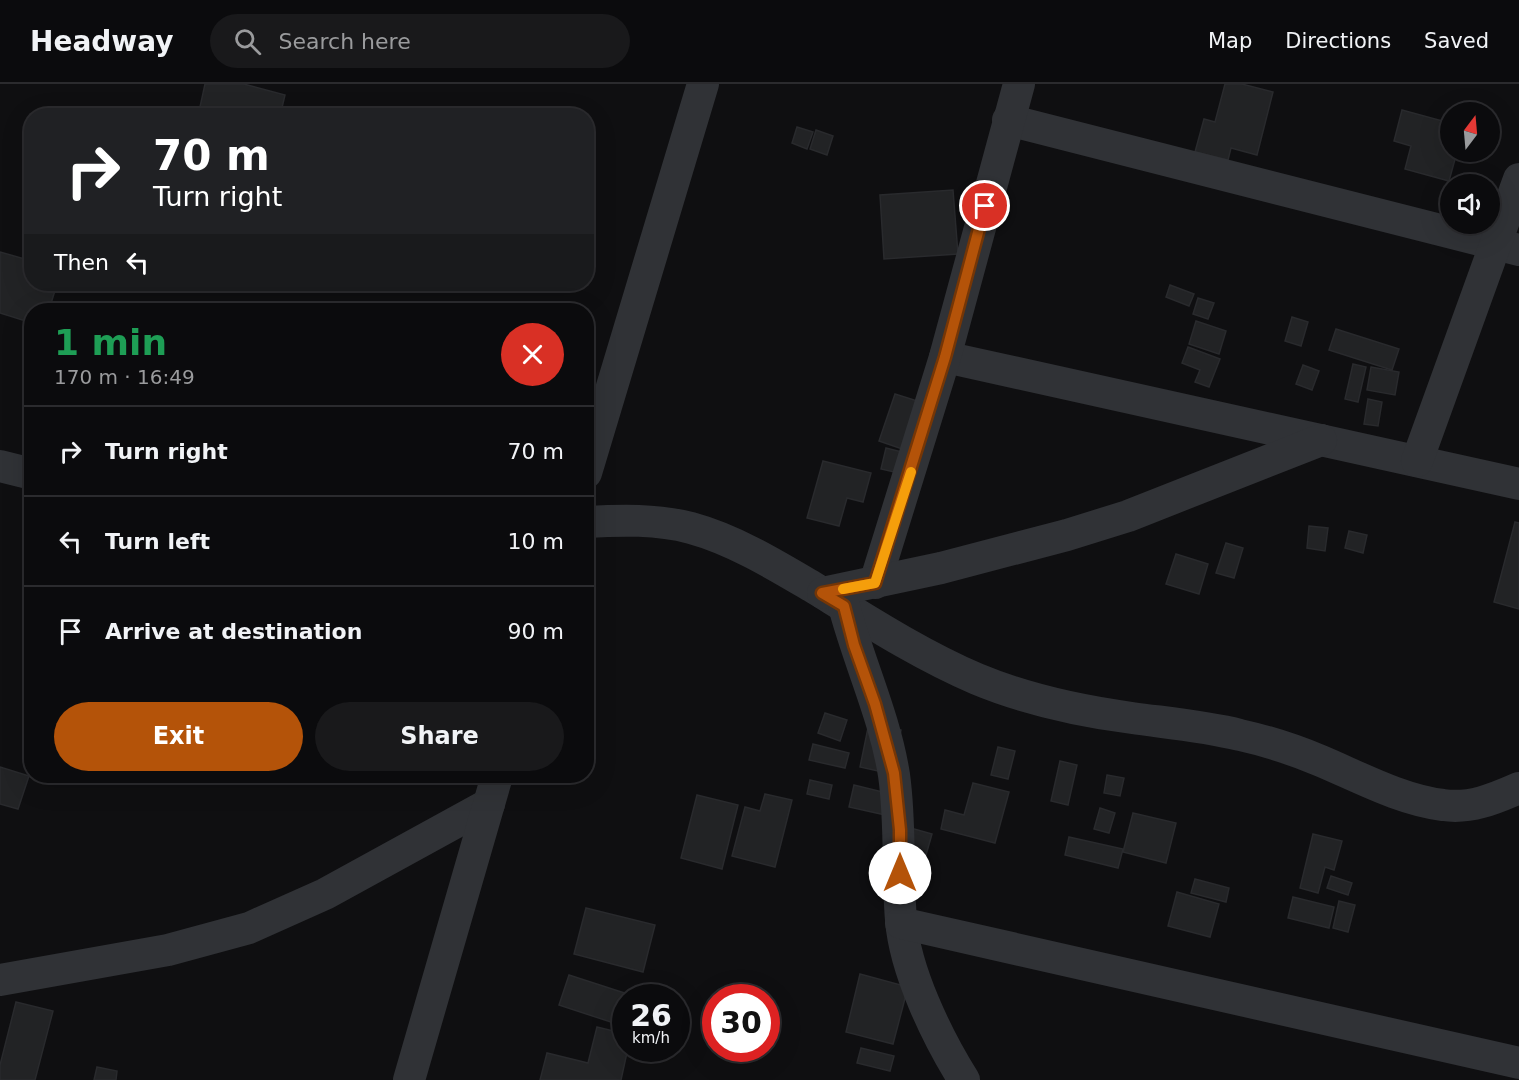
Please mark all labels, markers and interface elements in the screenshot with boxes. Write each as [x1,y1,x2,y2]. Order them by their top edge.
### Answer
search box [210,14,630,68]
text: Headway [30,25,174,58]
icon: search [231,25,264,58]
text: Search here [279,29,411,54]
text: Map [1208,29,1252,53]
text: Directions [1285,29,1391,53]
text: Saved [1424,29,1489,53]
north arrow [1440,102,1500,162]
map controls [1440,102,1500,234]
text: 70 m [153,131,270,180]
icon: right [54,132,132,210]
button: sound [1440,174,1500,234]
pin [959,180,1010,231]
text: Turn right [153,181,282,212]
icon: arrive [968,189,1001,222]
icon: left [121,246,154,279]
text: Then [54,250,109,275]
text: 1 min [54,322,167,363]
button: close [501,323,564,386]
text: 170 m · 16:49 [54,365,195,389]
icon: right [54,435,87,468]
text: Turn right [105,439,228,464]
text: 70 m [508,439,564,464]
icon: left [54,525,87,558]
text: Turn left [105,529,210,554]
text: 10 m [508,529,564,554]
icon: arrive [54,615,87,648]
text: Arrive at destination [105,619,362,644]
text: 90 m [508,619,564,644]
button: Exit [54,702,303,771]
button: Share [315,702,564,771]
position arrow [868,841,932,905]
speed limit sign: 30 [702,984,780,1062]
text: 26 [630,998,672,1033]
text: km/h [632,1029,670,1047]

